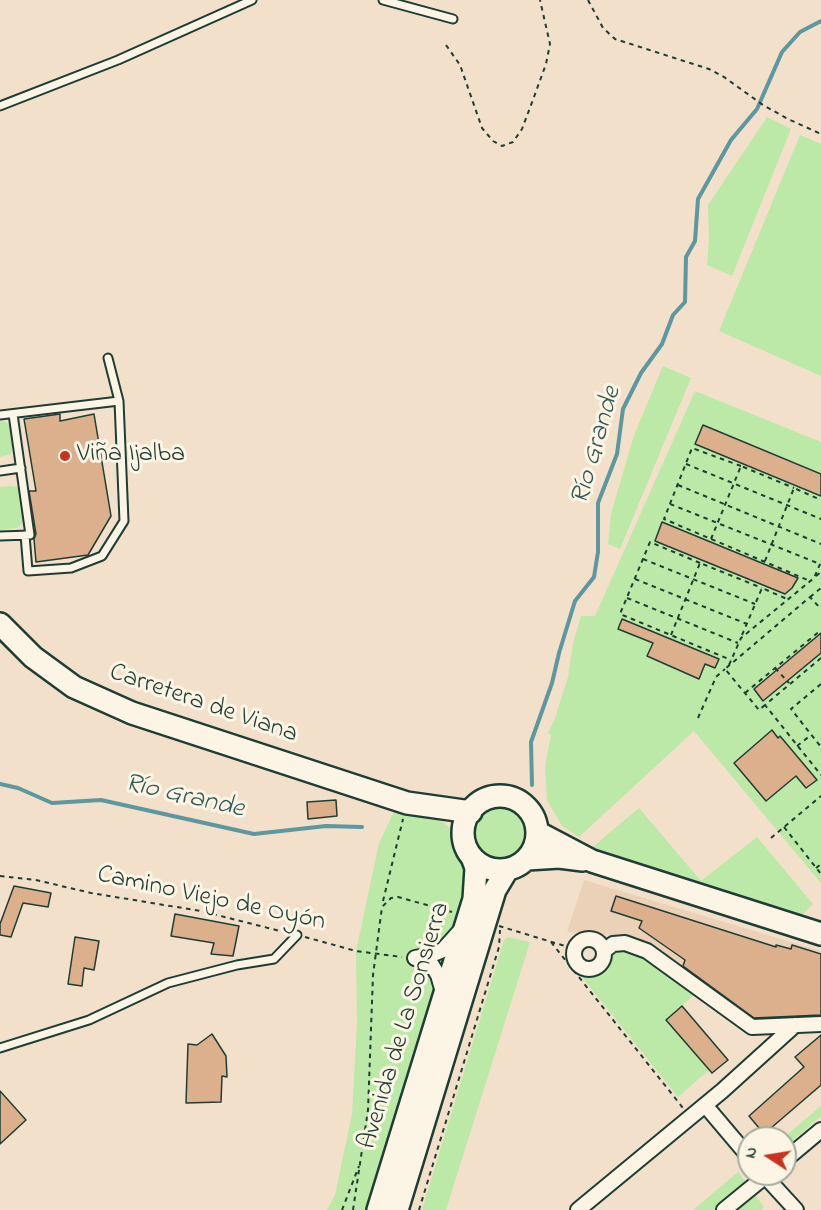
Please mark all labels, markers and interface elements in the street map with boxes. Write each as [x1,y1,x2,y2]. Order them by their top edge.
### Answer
water label: Río Grande [566,383,630,509]
place label: Viña Ijalba [77,440,185,472]
marker: Viña Ijalba [58,449,72,463]
street label: Carretera de Viana [105,658,301,752]
water label: Río Grande [121,769,247,827]
street label: Camino Viejo de Oyón [94,861,328,939]
street label: Avenida de La Sonsierra [354,899,458,1153]
north arrow [737,1126,797,1186]
text: N [738,1145,764,1160]

